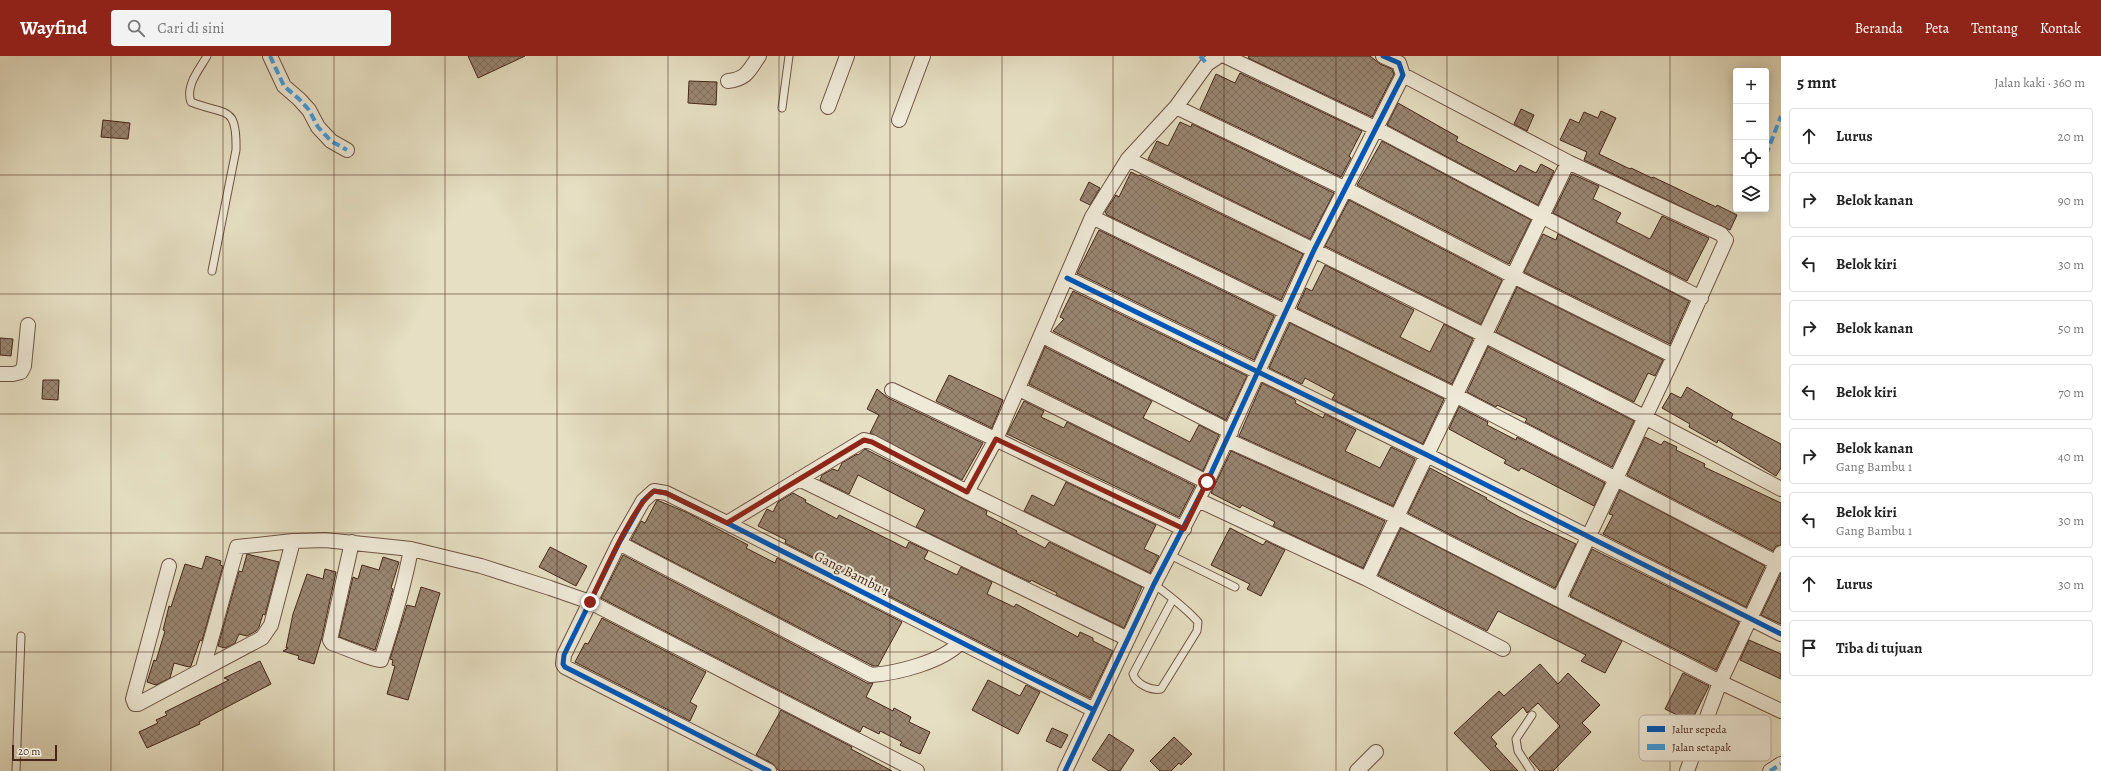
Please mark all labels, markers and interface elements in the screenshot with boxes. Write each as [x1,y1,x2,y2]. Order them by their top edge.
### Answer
search box [111,10,391,46]
text: Wayfind [20,15,87,41]
icon: search [125,17,147,39]
text: Cari di sini [157,18,225,38]
text: Beranda [1855,19,1903,38]
text: Peta [1925,19,1949,38]
text: Tentang [1971,19,2018,38]
text: Kontak [2040,19,2081,38]
map controls [1733,68,1769,212]
button: + [1733,68,1769,104]
text: 5 mnt [1797,71,1837,94]
text: Jalan kaki · 360 m [1994,74,2085,91]
button: − [1733,104,1769,140]
icon: ahead [1798,125,1820,147]
text: Lurus [1836,126,1873,146]
text: 20 m [2058,128,2084,145]
button: locate [1733,140,1769,176]
button: layers [1733,176,1769,212]
icon: right [1798,189,1820,211]
text: Belok kanan [1836,190,1913,210]
text: 90 m [2058,192,2084,209]
icon: left [1798,253,1820,275]
text: Belok kiri [1836,254,1897,274]
text: 30 m [2058,256,2084,273]
icon: right [1798,317,1820,339]
text: Belok kanan [1836,318,1913,338]
text: 50 m [2058,320,2084,337]
icon: left [1798,381,1820,403]
text: Belok kiri [1836,382,1897,402]
text: 70 m [2058,384,2084,401]
text: Belok kanan [1836,438,1913,458]
icon: right [1798,445,1820,467]
text: 40 m [2058,448,2084,465]
text: Gang Bambu 1 [1836,458,1912,475]
route start [1198,473,1216,491]
text: Belok kiri [1836,502,1897,522]
icon: left [1798,509,1820,531]
text: 30 m [2058,512,2084,529]
text: Gang Bambu 1 [1836,522,1912,539]
street label: Gang Bambu 1 [811,546,893,601]
icon: ahead [1798,573,1820,595]
text: Lurus [1836,574,1873,594]
text: 30 m [2058,576,2084,593]
route end [581,593,599,611]
icon: arrive [1798,637,1820,659]
text: Tiba di tujuan [1836,638,1922,658]
legend [1639,715,1771,761]
text: Jalur sepeda [1672,722,1727,737]
text: Jalan setapak [1672,740,1731,755]
scale bar [12,743,57,762]
text: 20 m [18,744,40,759]

